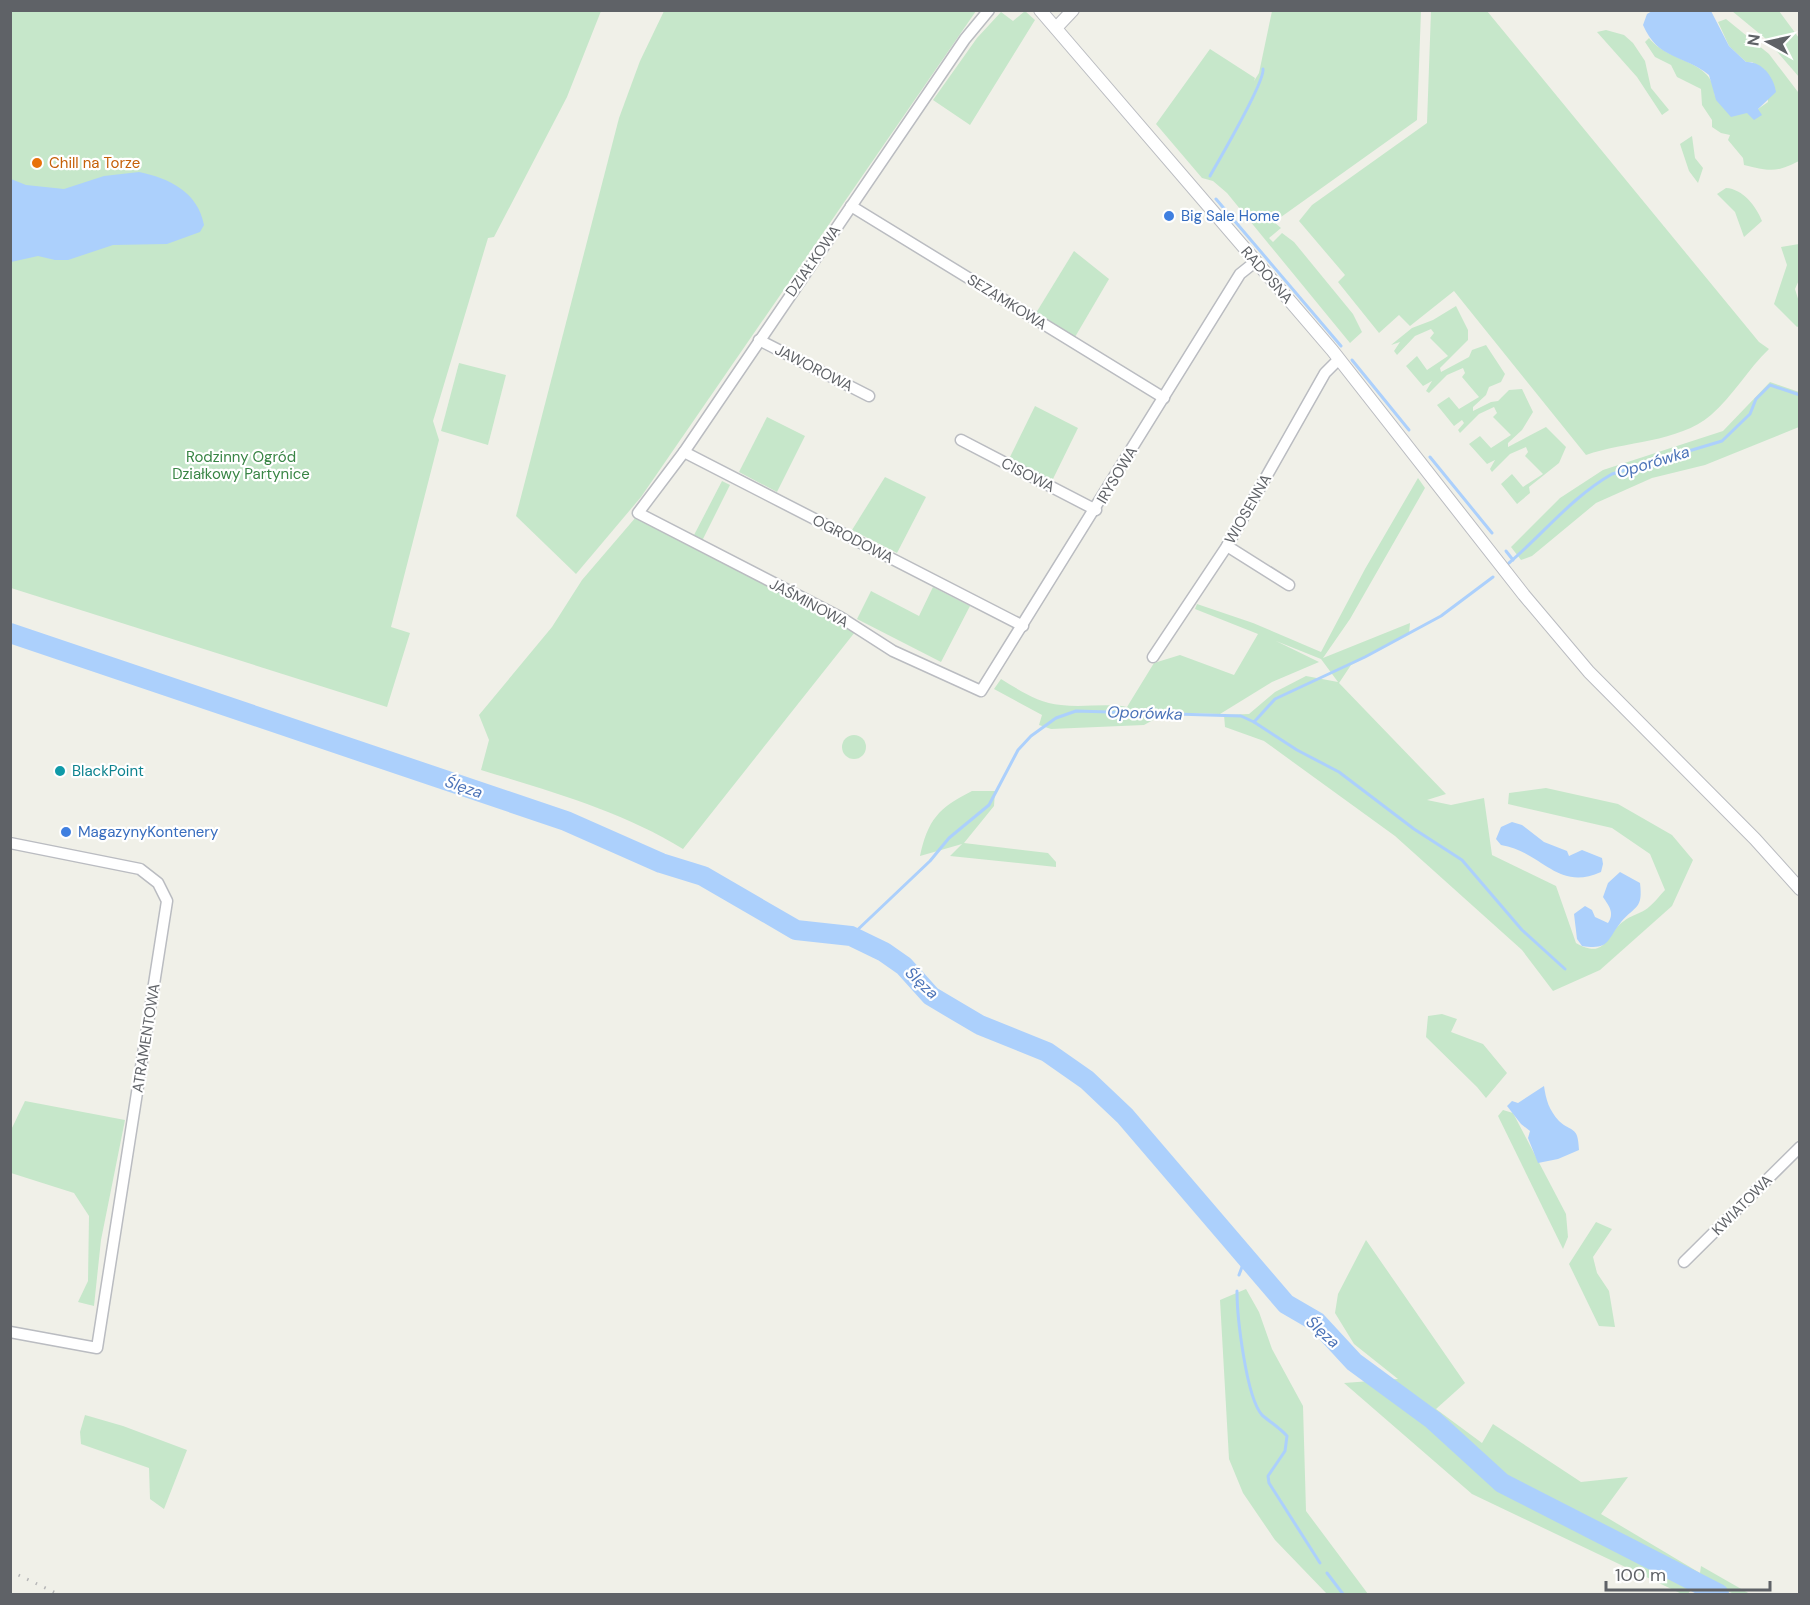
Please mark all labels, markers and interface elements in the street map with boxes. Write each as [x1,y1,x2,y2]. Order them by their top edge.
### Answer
north arrow [1738,12,1798,72]
text: N [1742,33,1765,47]
place label: Chill na Torze [49,153,140,173]
marker: Chill na Torze [30,156,44,170]
place label: Big Sale Home [1181,206,1280,226]
marker: Big Sale Home [1162,209,1176,223]
street label: DZIAŁKOWA [781,221,845,301]
street label: RADOSNA [1237,242,1297,308]
street label: SEZAMKOWA [963,269,1051,335]
street label: JAWOROWA [771,340,857,396]
water label: Oporówka [1614,441,1692,483]
street label: IRYSOWA [1092,443,1142,507]
park label: Rodzinny Ogród Działkowy Partynice [172,447,310,484]
street label: CISOWA [998,453,1058,497]
street label: WIOSENNA [1220,470,1276,548]
street label: OGRODOWA [809,510,897,568]
street label: JAŚMINOWA [766,574,852,632]
water label: Oporówka [1107,701,1183,725]
place label: BlackPoint [72,761,144,781]
marker: BlackPoint [53,764,67,778]
water label: Ślęza [442,771,486,803]
place label: MagazynyKontenery [78,822,219,842]
marker: MagazynyKontenery [59,825,73,839]
water label: Ślęza [901,962,943,1004]
street label: ATRAMENTOWA [128,982,164,1094]
street label: KWIATOWA [1707,1170,1777,1240]
water label: Ślęza [1302,1311,1344,1353]
scale bar [1606,1554,1770,1592]
text: 100 m [1615,1563,1666,1587]

